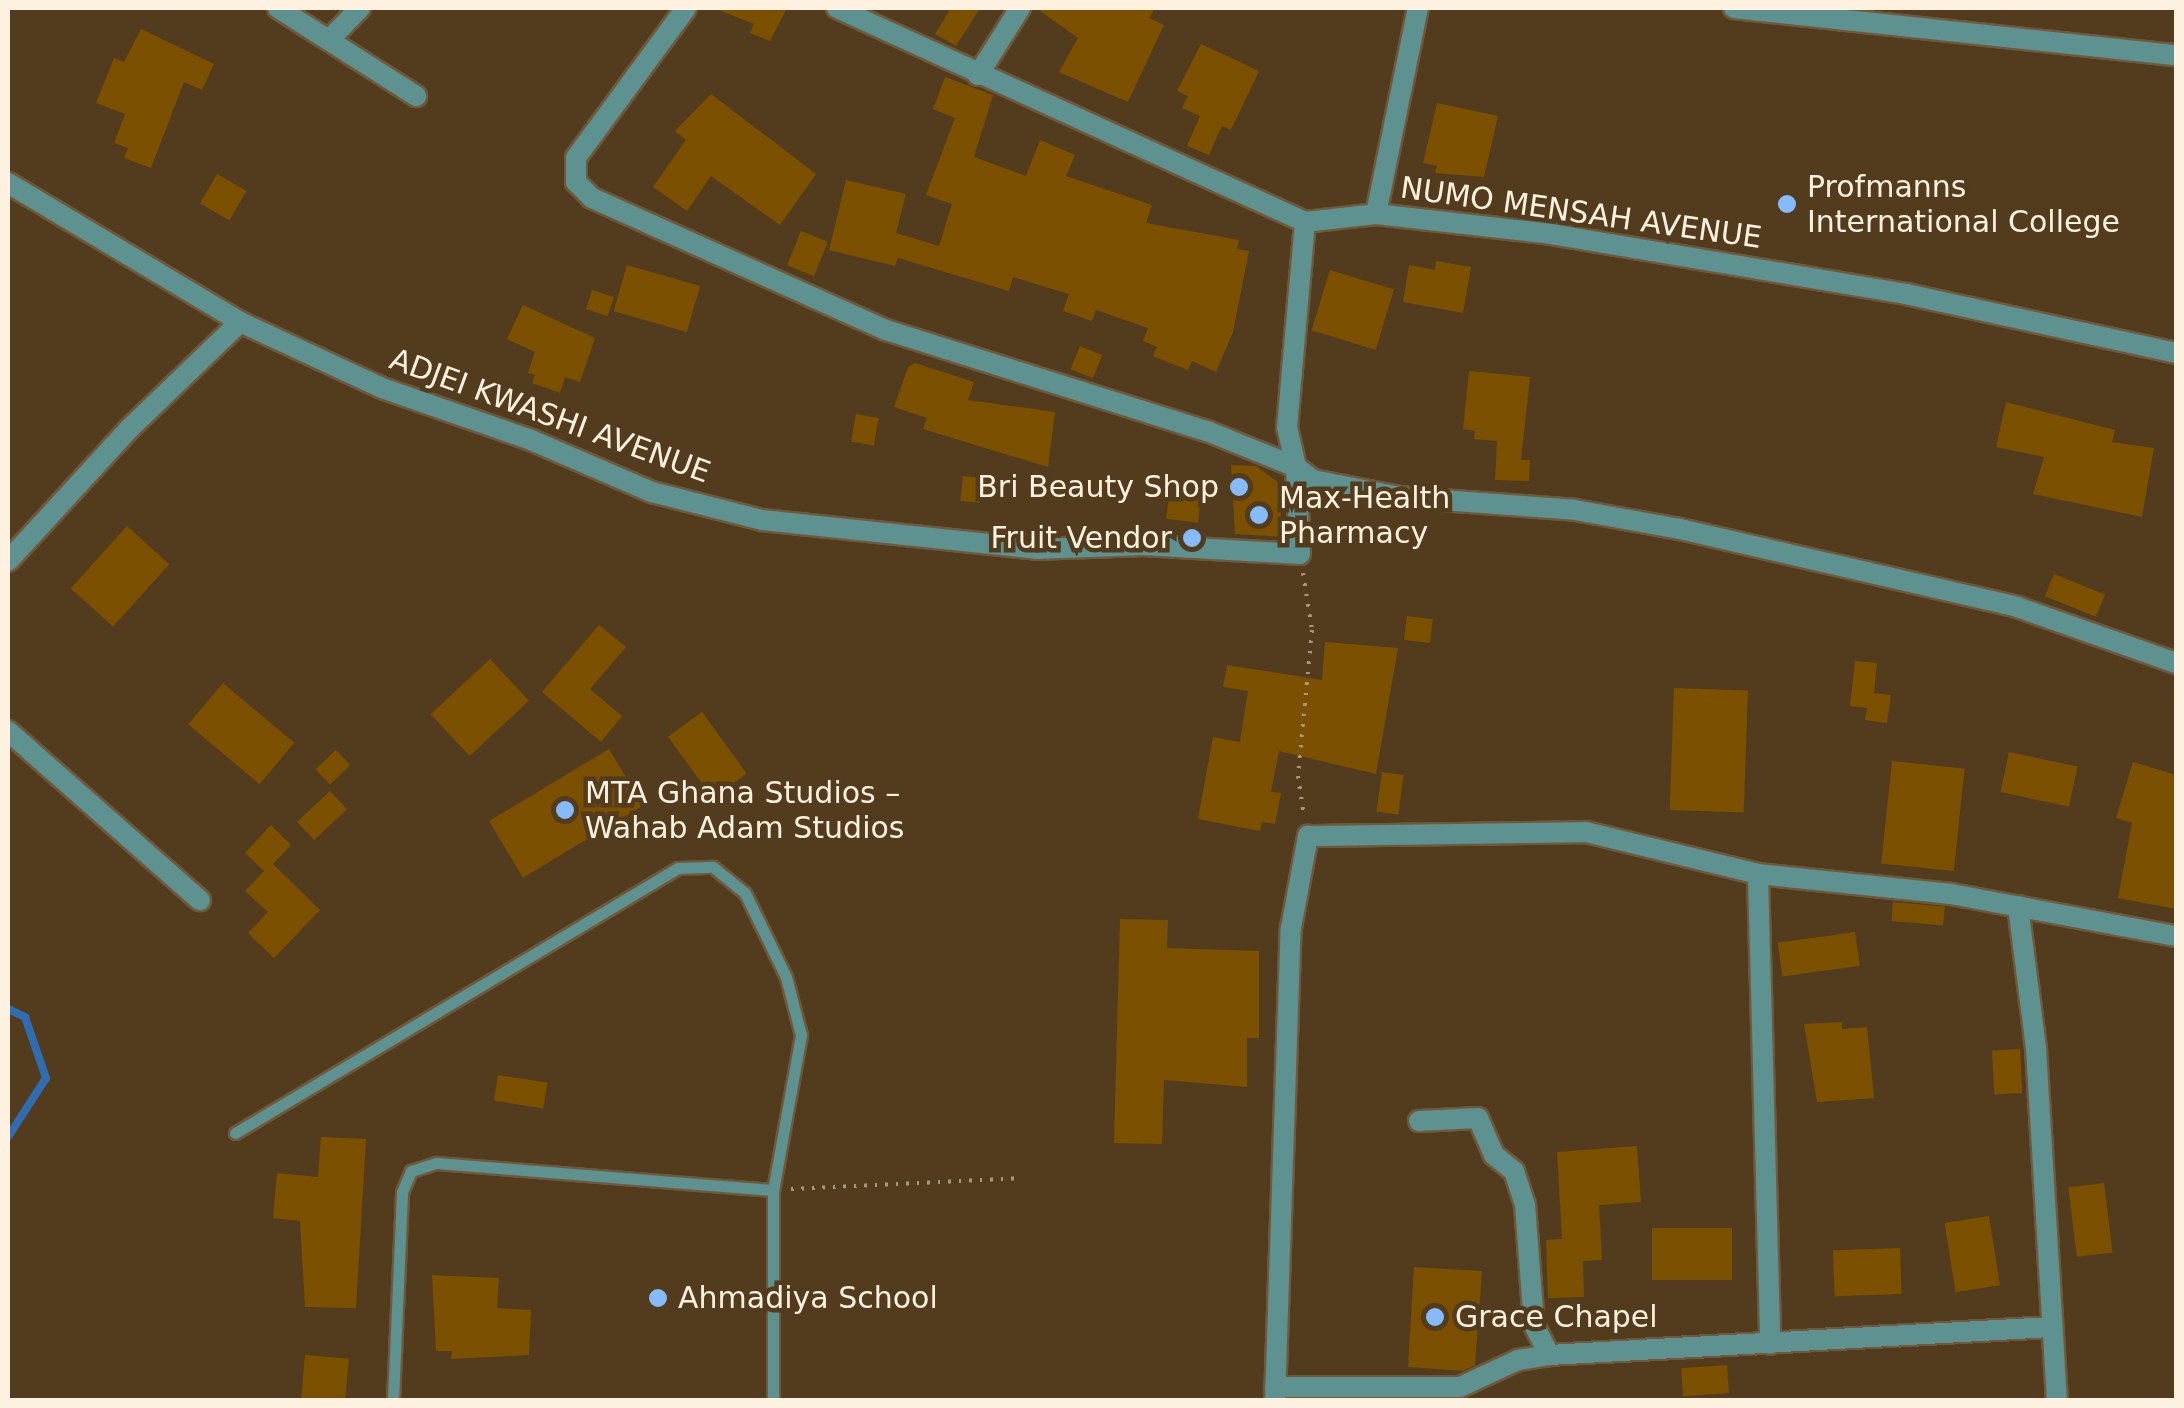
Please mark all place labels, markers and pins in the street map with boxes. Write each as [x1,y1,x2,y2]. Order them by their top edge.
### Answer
place label: Profmanns International College [1807,169,2120,240]
marker: Profmanns International College [1776,193,1798,215]
place label: Bri Beauty Shop [977,469,1219,505]
marker: Bri Beauty Shop [1228,476,1250,498]
place label: Max-Health Pharmacy [1279,480,1450,550]
marker: Max-Health Pharmacy [1248,504,1270,526]
place label: Fruit Vendor [991,520,1172,556]
marker: Fruit Vendor [1181,527,1203,549]
place label: MTA Ghana Studios – Wahab Adam Studios [585,775,904,846]
marker: MTA Ghana Studios – Wahab Adam Studios [554,799,576,821]
place label: Ahmadiya School [678,1280,938,1316]
marker: Ahmadiya School [647,1287,669,1309]
place label: Grace Chapel [1455,1299,1658,1335]
marker: Grace Chapel [1424,1306,1446,1328]

